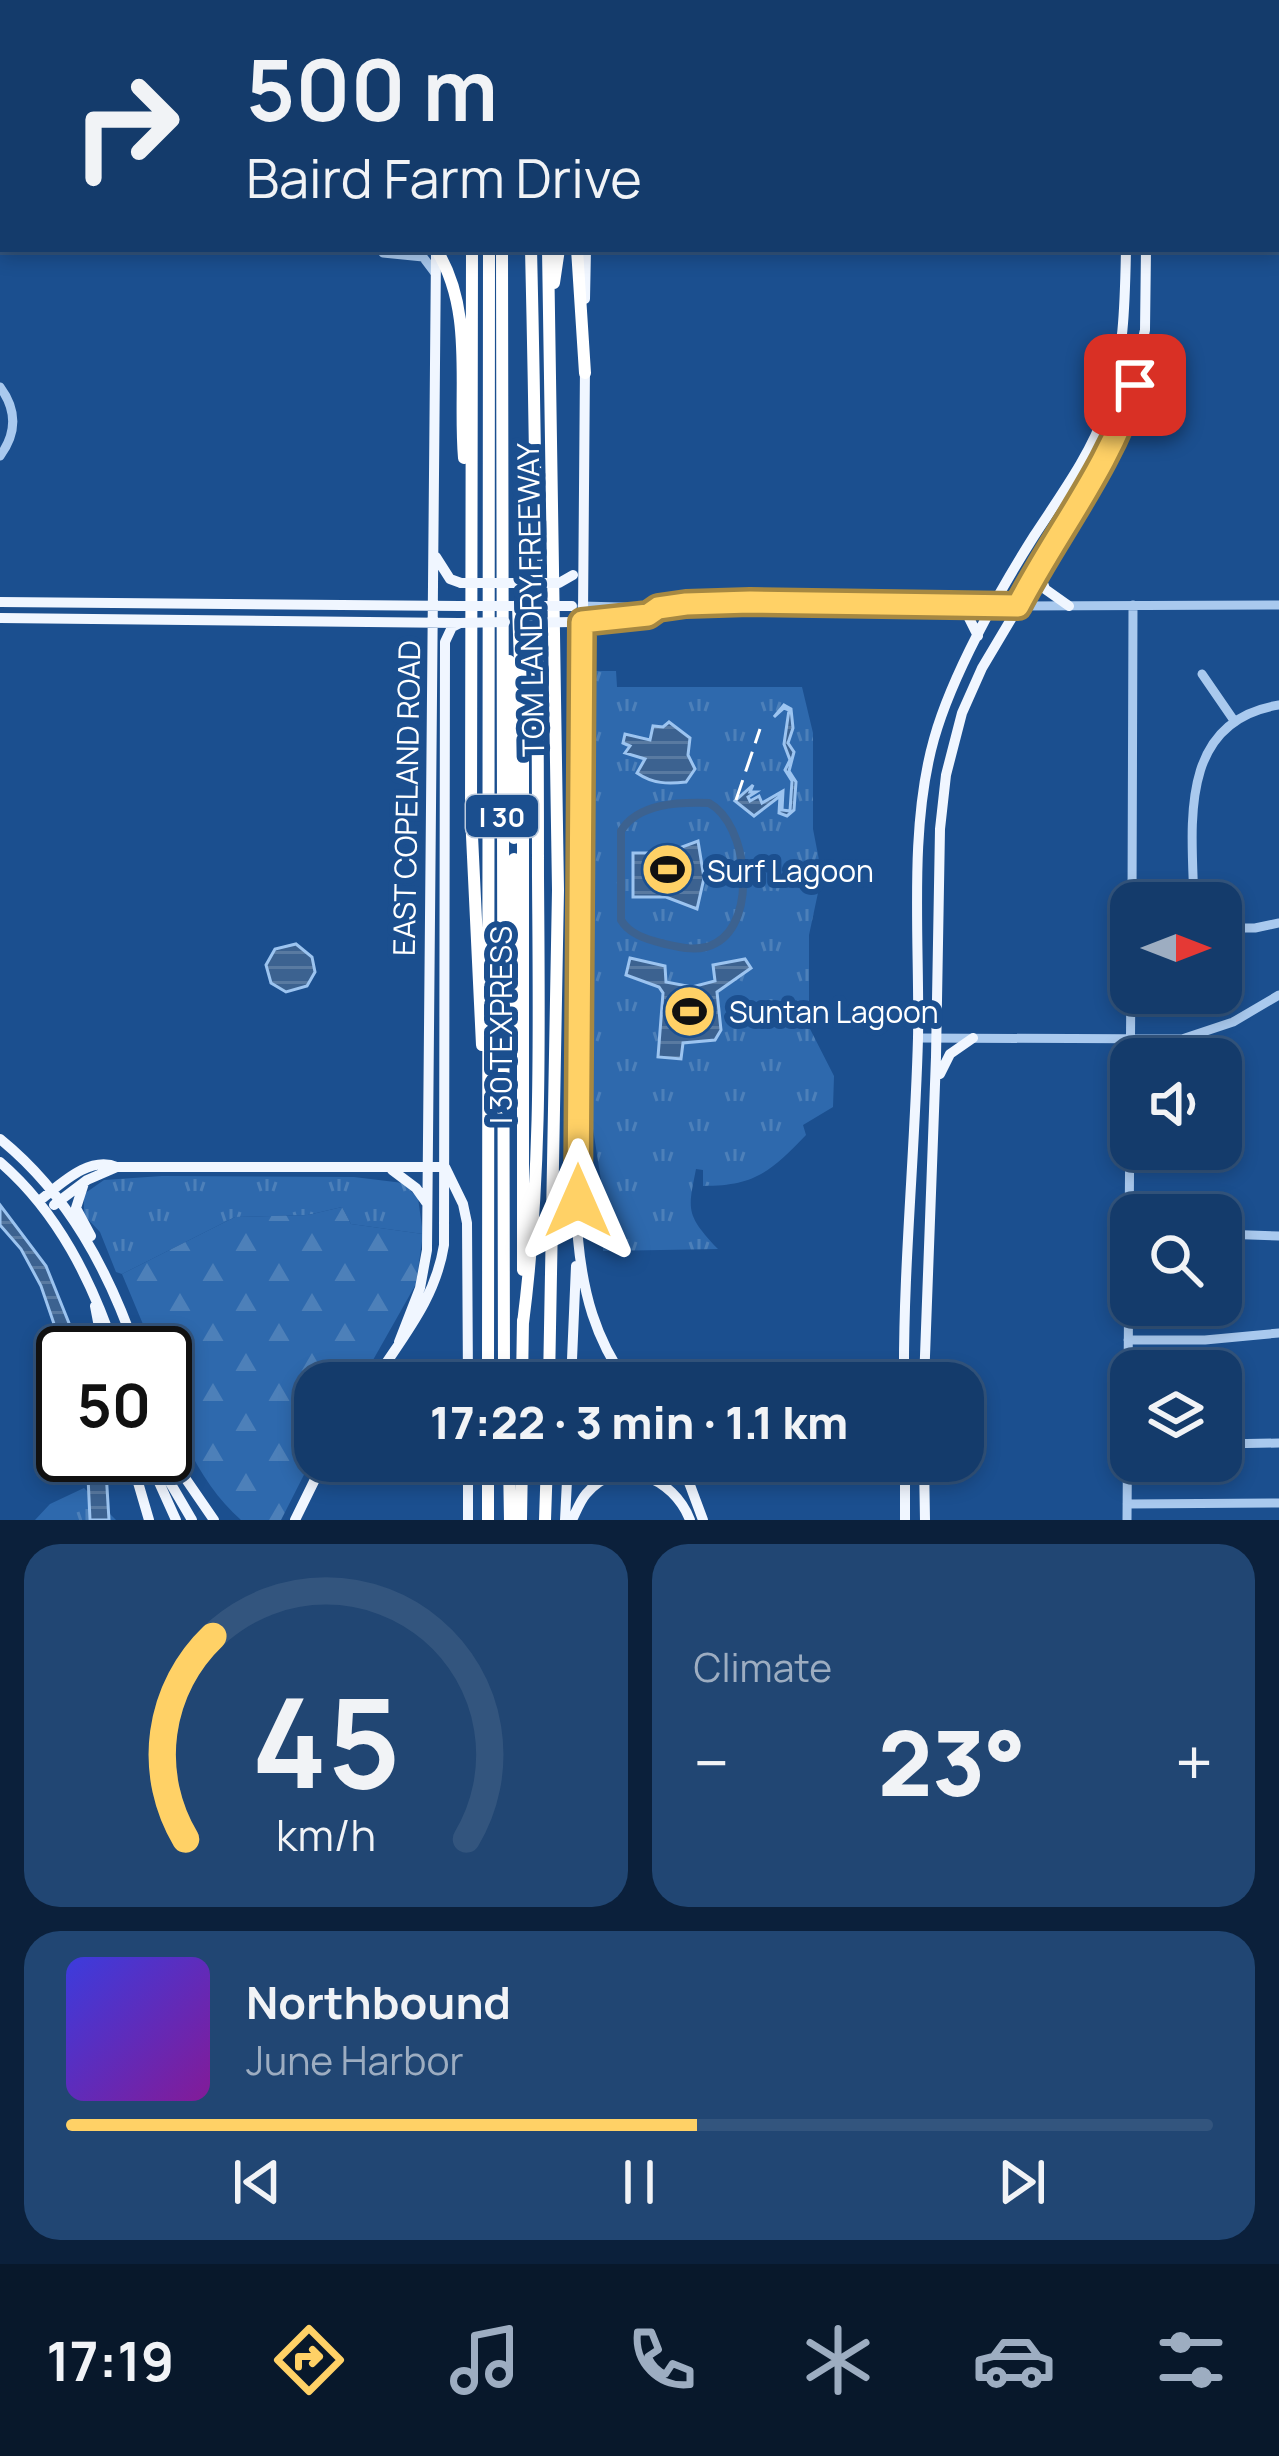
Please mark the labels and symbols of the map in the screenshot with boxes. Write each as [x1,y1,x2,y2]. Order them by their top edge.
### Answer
pin [1084,334,1186,436]
street label: TOM LANDRY FREEWAY [507,442,553,757]
street label: EAST COPELAND ROAD [383,640,429,956]
road number: I 30 [466,795,538,837]
sports icon: Surf Lagoon [640,842,696,898]
place label: Surf Lagoon [707,850,874,891]
north arrow [1110,882,1242,1014]
street label: I 30 TEXPRESS [480,926,521,1124]
sports icon: Suntan Lagoon [662,983,718,1039]
place label: Suntan Lagoon [729,991,939,1032]
position arrow [515,1138,641,1264]
speed limit sign: 50 [36,1326,192,1482]

